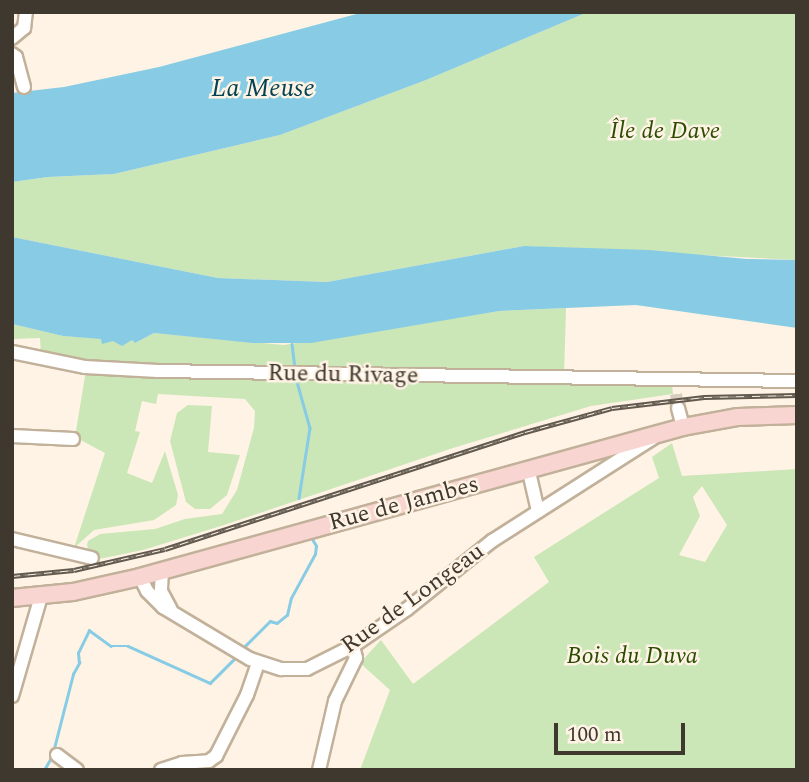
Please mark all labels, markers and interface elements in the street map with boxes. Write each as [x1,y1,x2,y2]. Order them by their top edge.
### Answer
water label: La Meuse [211,73,315,105]
park label: Île de Dave [610,118,720,146]
street label: Rue du Rivage [267,359,419,391]
street label: Rue de Jambes [326,470,482,538]
street label: Rue de Longeau [336,537,490,661]
park label: Bois du Duva [566,643,698,671]
scale bar [557,708,688,752]
text: 100 m [567,719,622,751]

